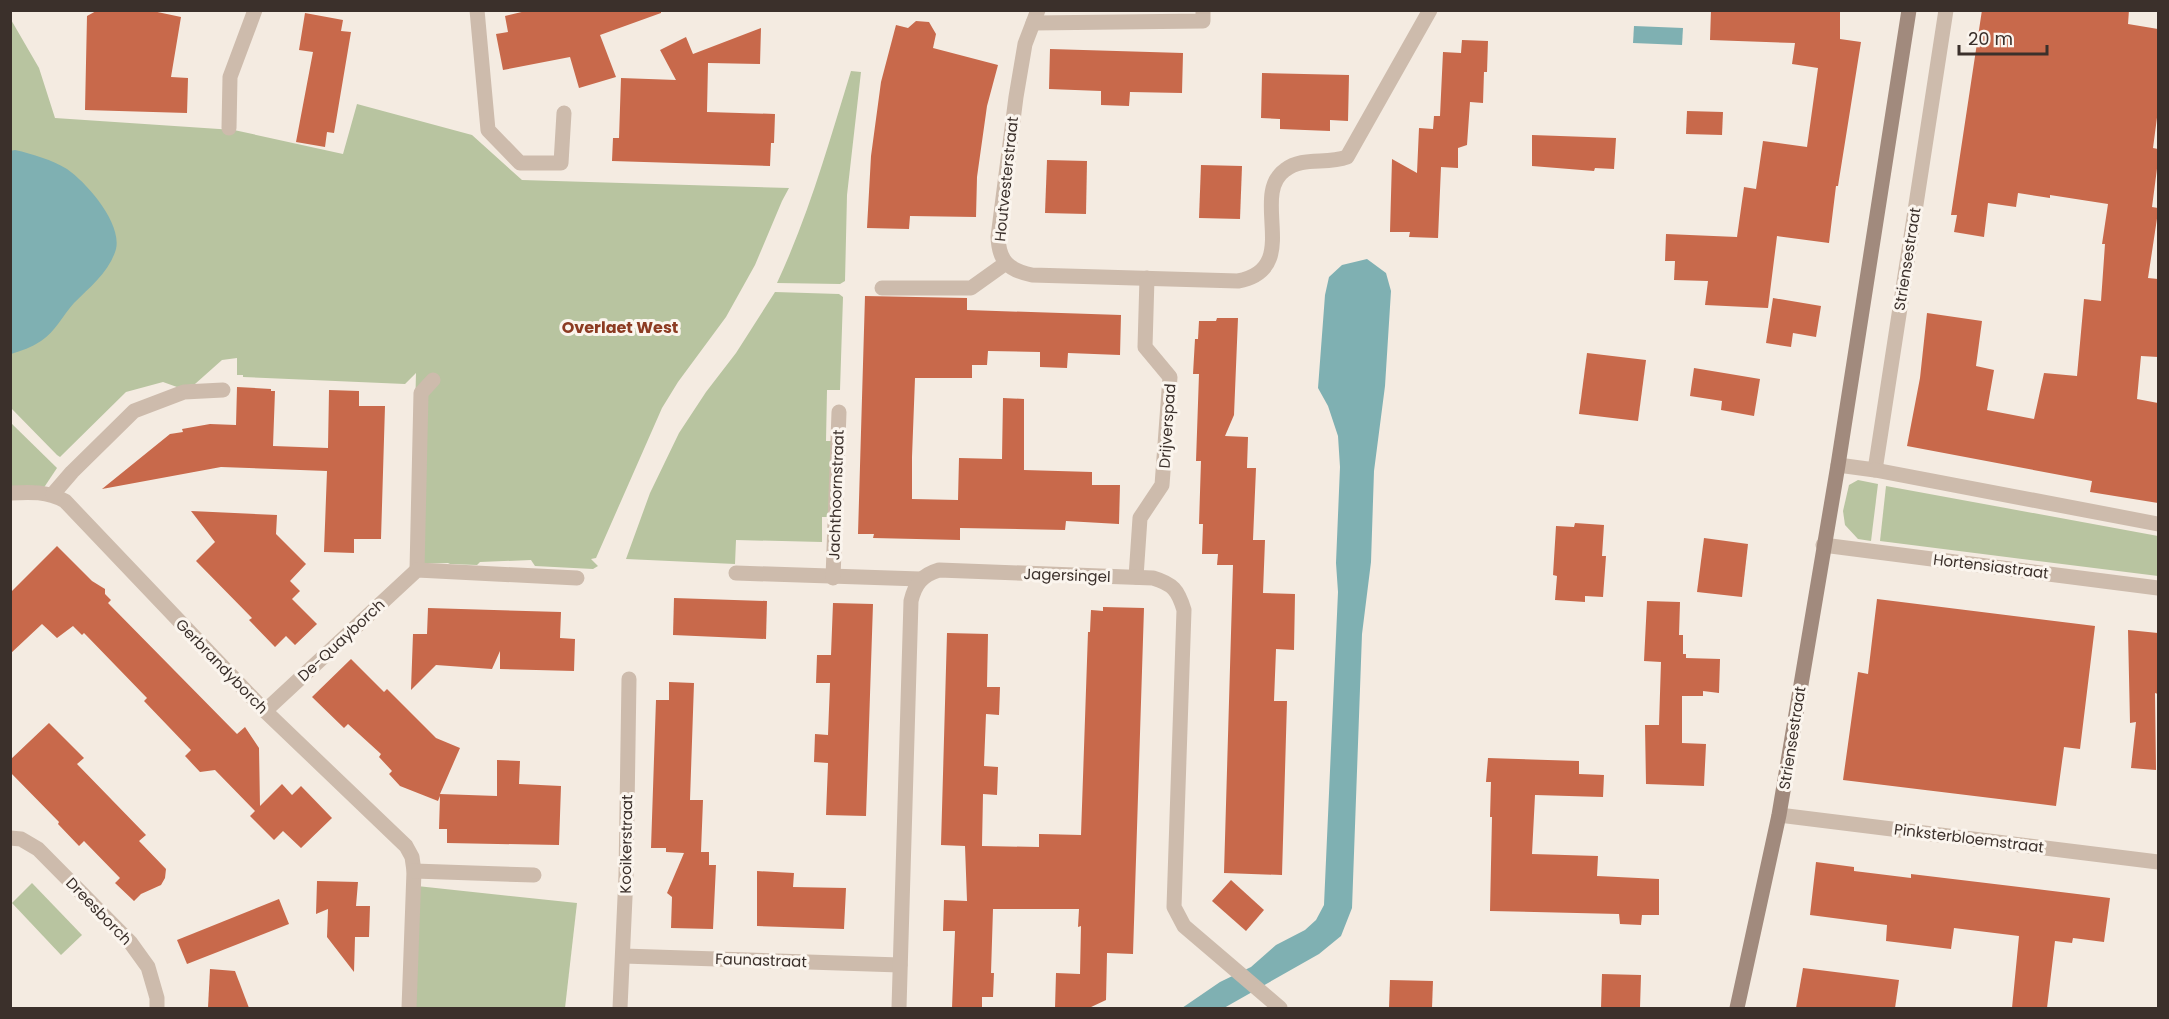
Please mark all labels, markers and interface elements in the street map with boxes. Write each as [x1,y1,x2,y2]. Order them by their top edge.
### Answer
scale bar [1959,18,2048,56]
text: 20 m [1968,26,2013,51]
street label: Houtvesterstraat [989,115,1023,243]
street label: Striensestraat [1888,206,1926,312]
district label: Overlaet West [562,316,678,339]
street label: Drijverspad [1154,383,1180,469]
street label: Jachthoornstraat [823,429,849,561]
street label: Hortensiastraat [1932,548,2050,584]
street label: Jagersingel [1023,563,1111,587]
street label: De-Quayborch [293,594,389,686]
street label: Gerbrandyborch [171,614,273,718]
street label: Striensestraat [1773,685,1811,791]
street label: Kooikerstraat [615,794,637,894]
street label: Pinksterbloemstraat [1893,818,2045,858]
street label: Dreesborch [61,873,137,949]
street label: Faunastraat [715,948,807,972]

